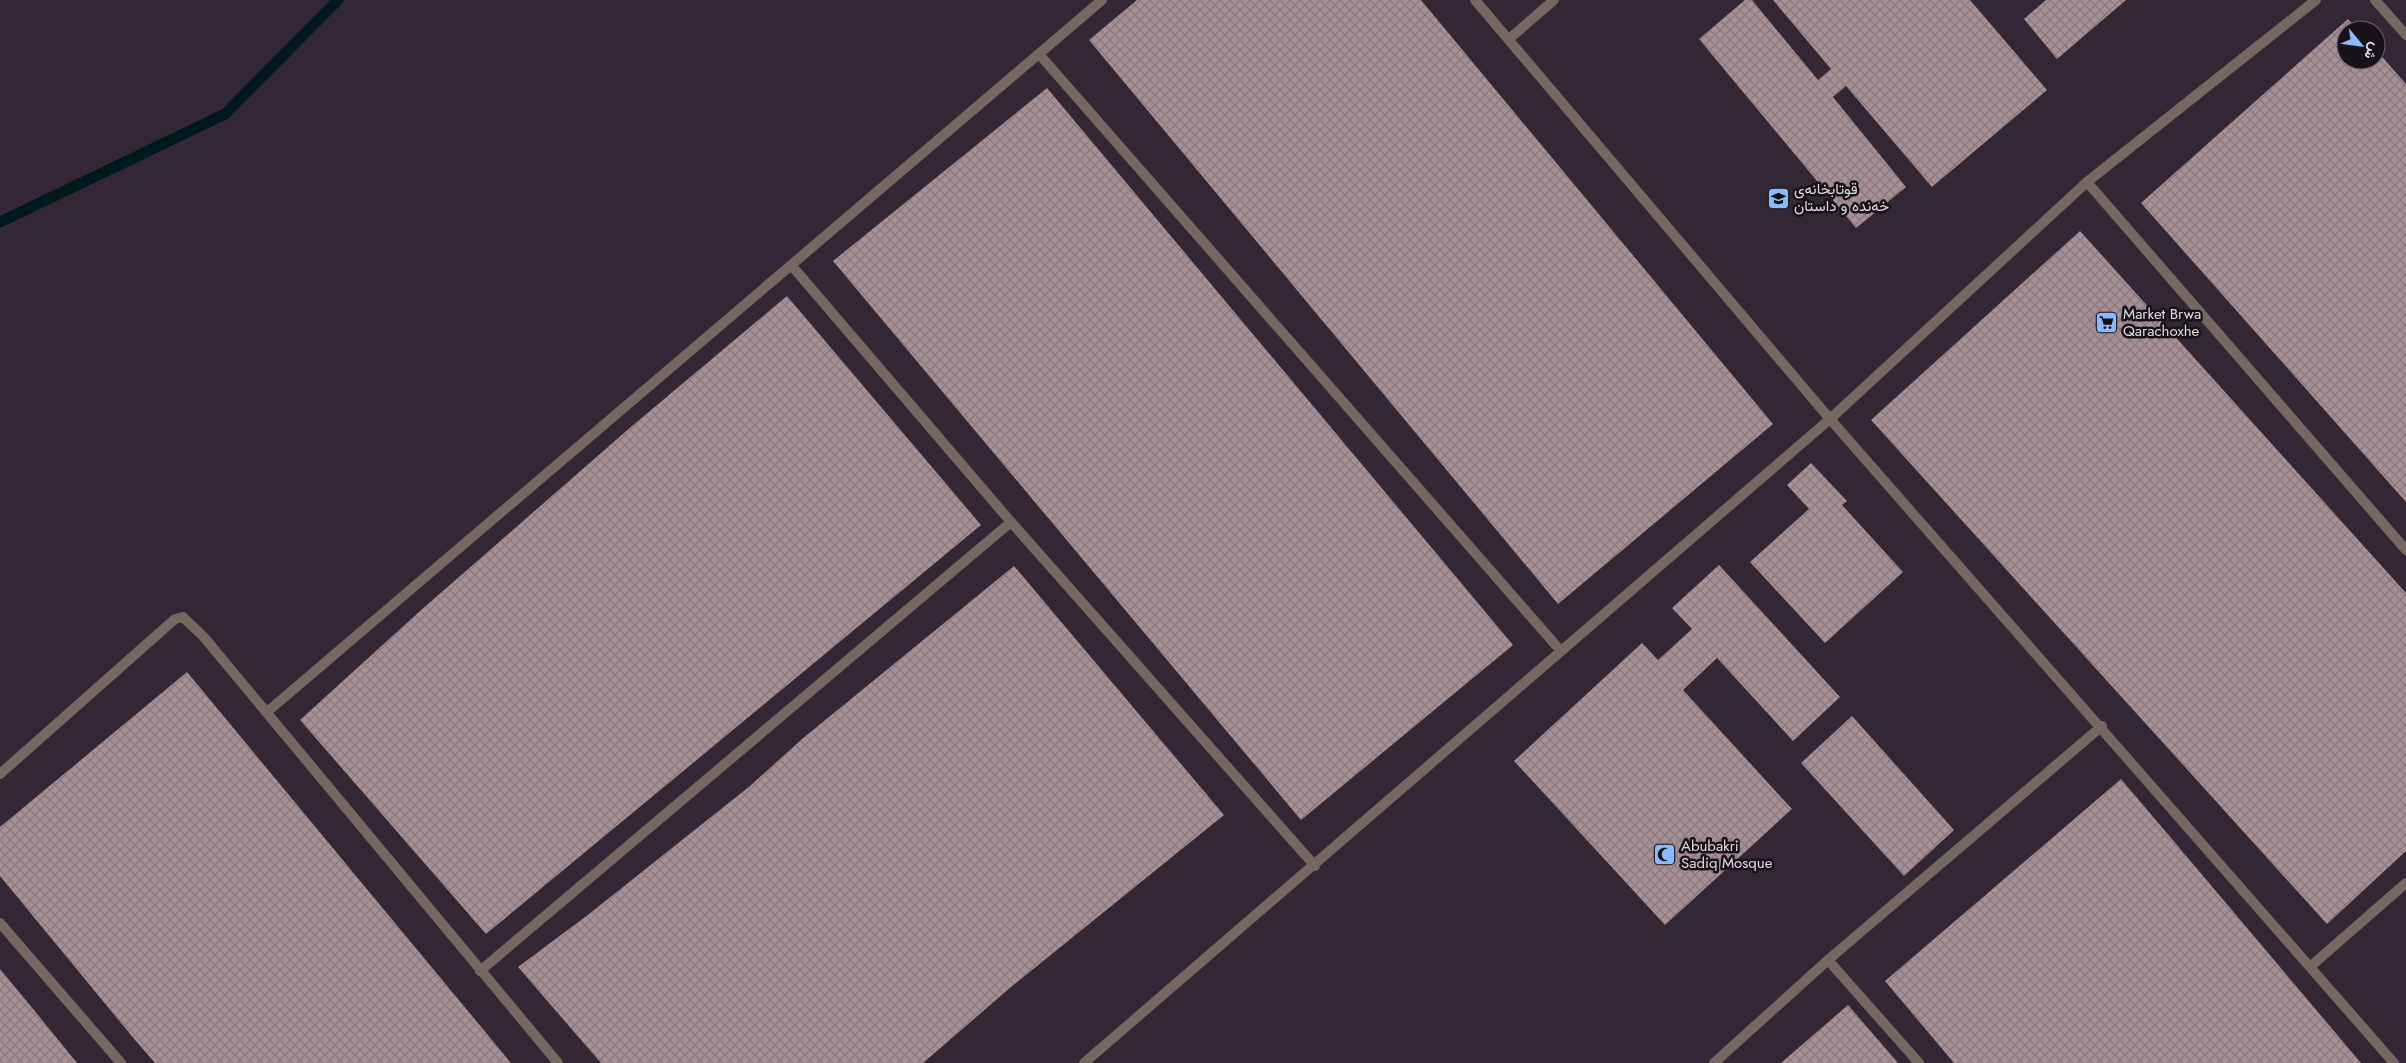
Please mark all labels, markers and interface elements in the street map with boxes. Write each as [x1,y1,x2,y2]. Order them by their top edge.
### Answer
north arrow [2336,20,2386,70]
text: ش [2359,39,2385,64]
place label: قوتابخانەی خەندە و داستان [1794,178,1889,217]
school or university icon: قوتابخانەی خەندە و داستان [1766,186,1790,210]
place label: Market Brwa Qarachoxhe [2123,303,2201,342]
supermarket icon: Market Brwa Qarachoxhe [2095,311,2119,335]
place label: Abubakri Sadiq Mosque [1681,835,1773,874]
mosque icon: Abubakri Sadiq Mosque [1653,843,1677,867]

